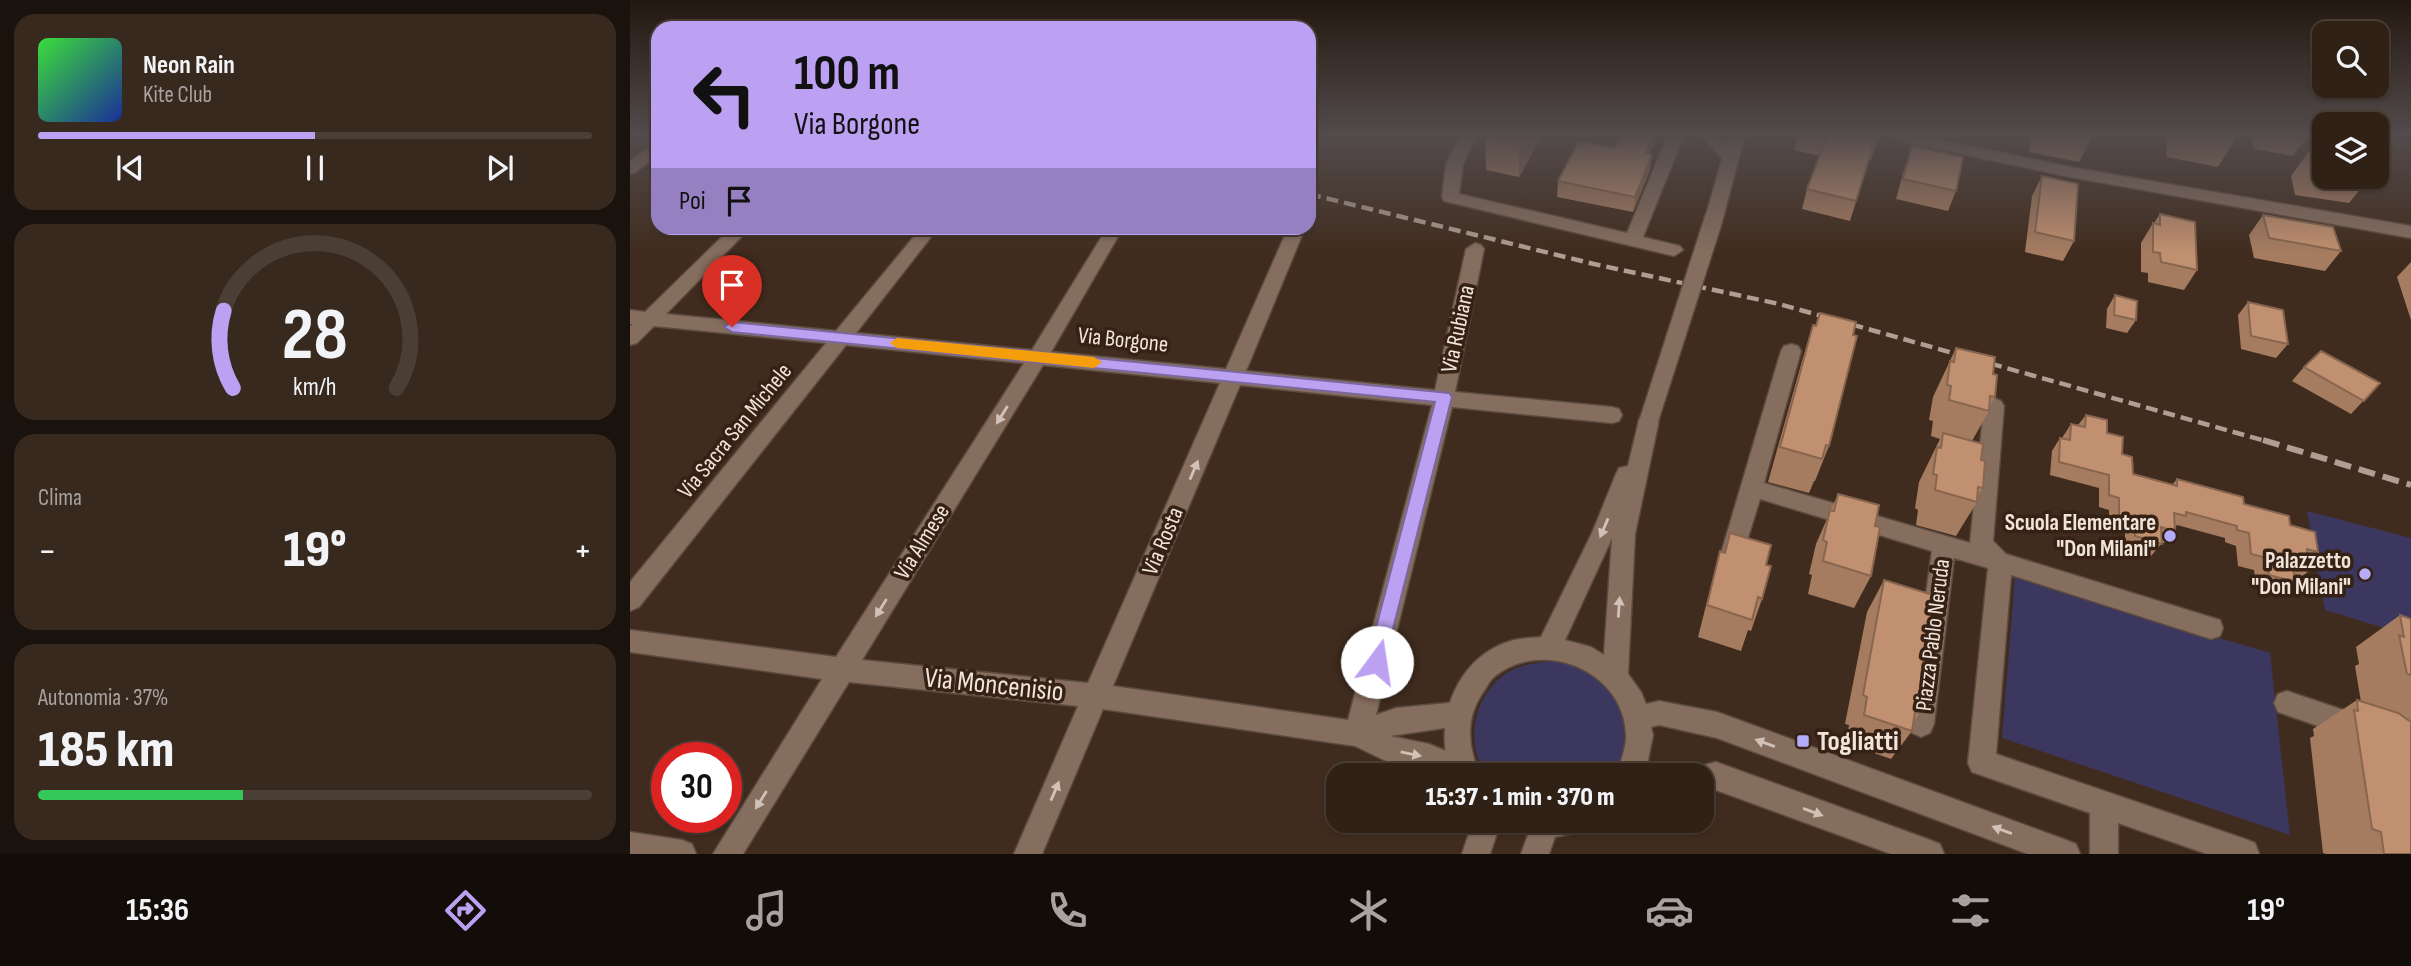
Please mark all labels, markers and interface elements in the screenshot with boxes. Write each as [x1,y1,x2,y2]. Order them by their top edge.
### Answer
map controls [2312,21,2389,189]
button: search [2312,21,2389,98]
text: 100 m [794,45,900,104]
icon: left [679,49,770,140]
text: Neon Rain [143,50,235,81]
text: Kite Club [143,81,212,109]
text: Via Borgone [794,105,920,144]
button: layers [2312,112,2389,189]
icon: previous [111,149,149,187]
icon: pause [296,149,334,187]
icon: next [481,149,519,187]
icon: arrive [720,182,758,220]
text: Poi [679,186,706,217]
pin [702,255,762,327]
icon: arrive [713,266,751,304]
street label: Via Rubiana [1435,283,1481,375]
text: 28 [282,292,348,380]
street label: Via Borgone [1076,321,1170,359]
street label: Via Sacra San Michele [672,358,798,504]
text: km/h [293,372,337,403]
one-way arrow [995,405,1008,424]
one-way arrow [1188,459,1199,480]
text: Clima [38,484,82,512]
street label: Via Almese [888,499,956,585]
street label: Via Rosta [1136,503,1190,579]
place label: Scuola Elementare "Don Milani" [2005,509,2156,563]
one-way arrow [1599,518,1610,539]
text: 19° [283,519,347,582]
marker: Scuola Elementare "Don Milani" [2162,528,2178,544]
text: − [38,529,57,574]
text: + [573,529,592,574]
place label: Palazzetto "Don Milani" [2251,547,2351,601]
street label: Piazza Pablo Neruda [1910,557,1956,713]
marker: Palazzetto "Don Milani" [2357,566,2373,582]
one-way arrow [1614,596,1625,618]
one-way arrow [875,598,888,617]
position arrow [1340,625,1414,699]
street label: Via Moncenisio [923,661,1065,709]
text: Autonomia · 37% [38,684,169,712]
text: 185 km [38,719,174,782]
place label: Togliatti [1817,725,1899,758]
marker: Togliatti [1795,733,1811,749]
one-way arrow [1755,737,1776,748]
speed limit sign: 30 [651,742,742,833]
one-way arrow [1400,748,1422,759]
one-way arrow [1049,781,1061,801]
text: 15:37 · 1 min · 370 m [1425,782,1615,813]
one-way arrow [754,791,767,810]
one-way arrow [1803,806,1824,817]
one-way arrow [1991,825,2012,836]
icon: directions [441,886,490,935]
icon: music [742,886,791,935]
icon: phone [1043,886,1092,935]
icon: climate [1344,886,1393,935]
icon: car [1645,886,1694,935]
icon: filters [1946,886,1995,935]
text: 15:36 [126,891,189,930]
text: 19° [2247,891,2285,930]

